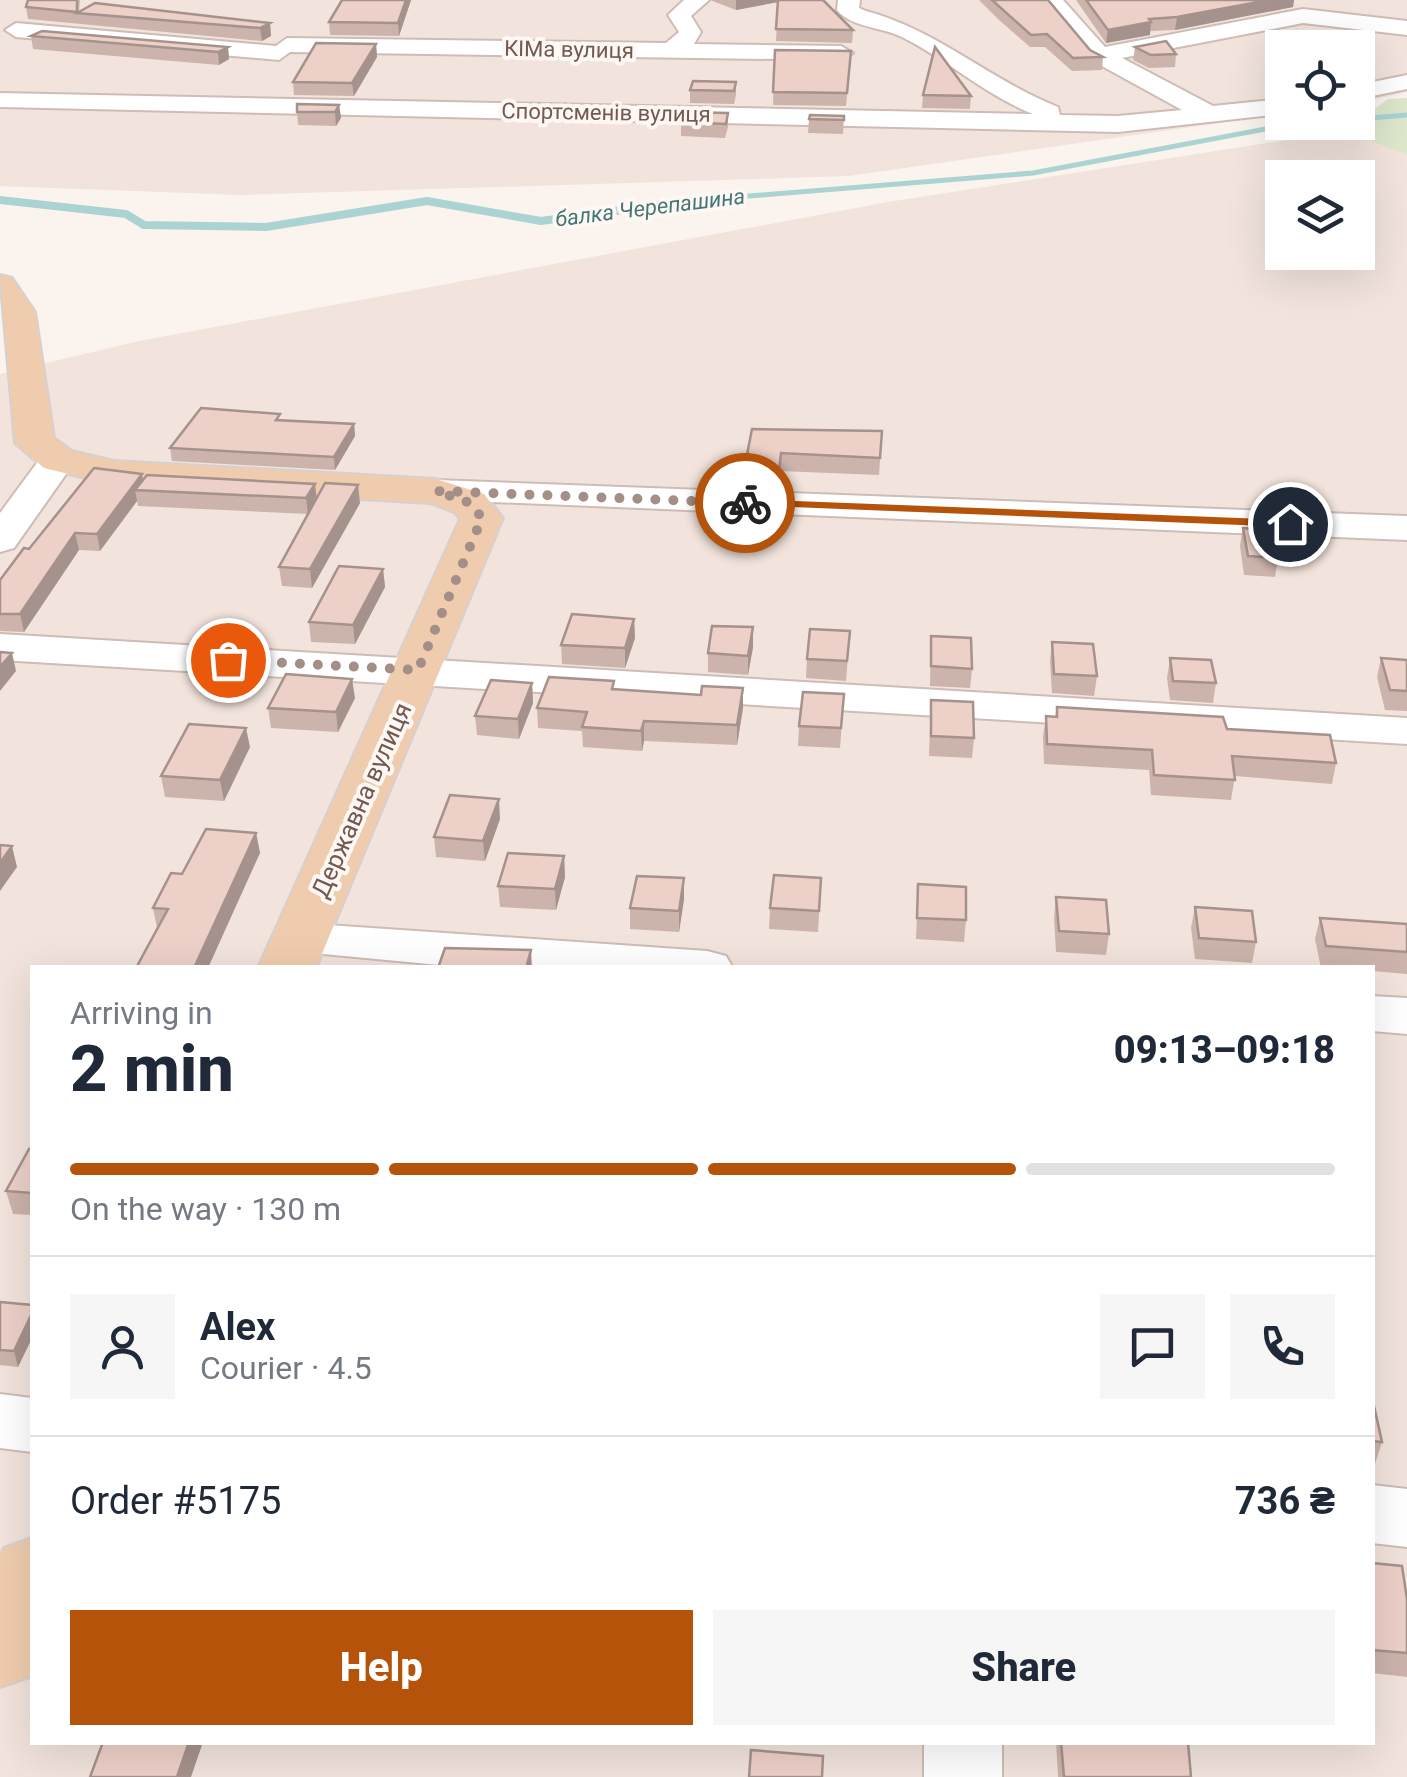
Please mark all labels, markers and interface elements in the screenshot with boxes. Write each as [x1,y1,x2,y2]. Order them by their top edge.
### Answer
map controls [1265,30,1375,270]
button: locate [1265,30,1375,140]
street label: КІМа вулиця [504,36,634,63]
street label: Спортсменів вулиця [501,98,711,127]
button: layers [1265,160,1375,270]
water label: балка Черепашина [554,183,746,232]
courier [695,453,795,553]
icon: bike [718,476,773,531]
pin [1248,482,1333,567]
icon: home [1263,497,1318,552]
pin [186,618,271,703]
icon: bag [201,633,256,688]
street label: Державна вулиця [305,698,417,902]
text: Arriving in [70,994,213,1032]
text: 09:13–09:18 [1114,1028,1335,1072]
text: 2 min [70,1031,234,1107]
text: On the way · 130 m [70,1190,341,1228]
button: person [70,1294,175,1399]
button: chat [1100,1294,1205,1399]
button: phone [1230,1294,1335,1399]
text: Alex [200,1305,275,1349]
text: Courier · 4.5 [200,1349,372,1387]
text: Order #5175 [70,1479,281,1523]
text: 736 ₴ [1235,1479,1335,1523]
button: Help [70,1610,693,1725]
button: Share [713,1610,1335,1725]

